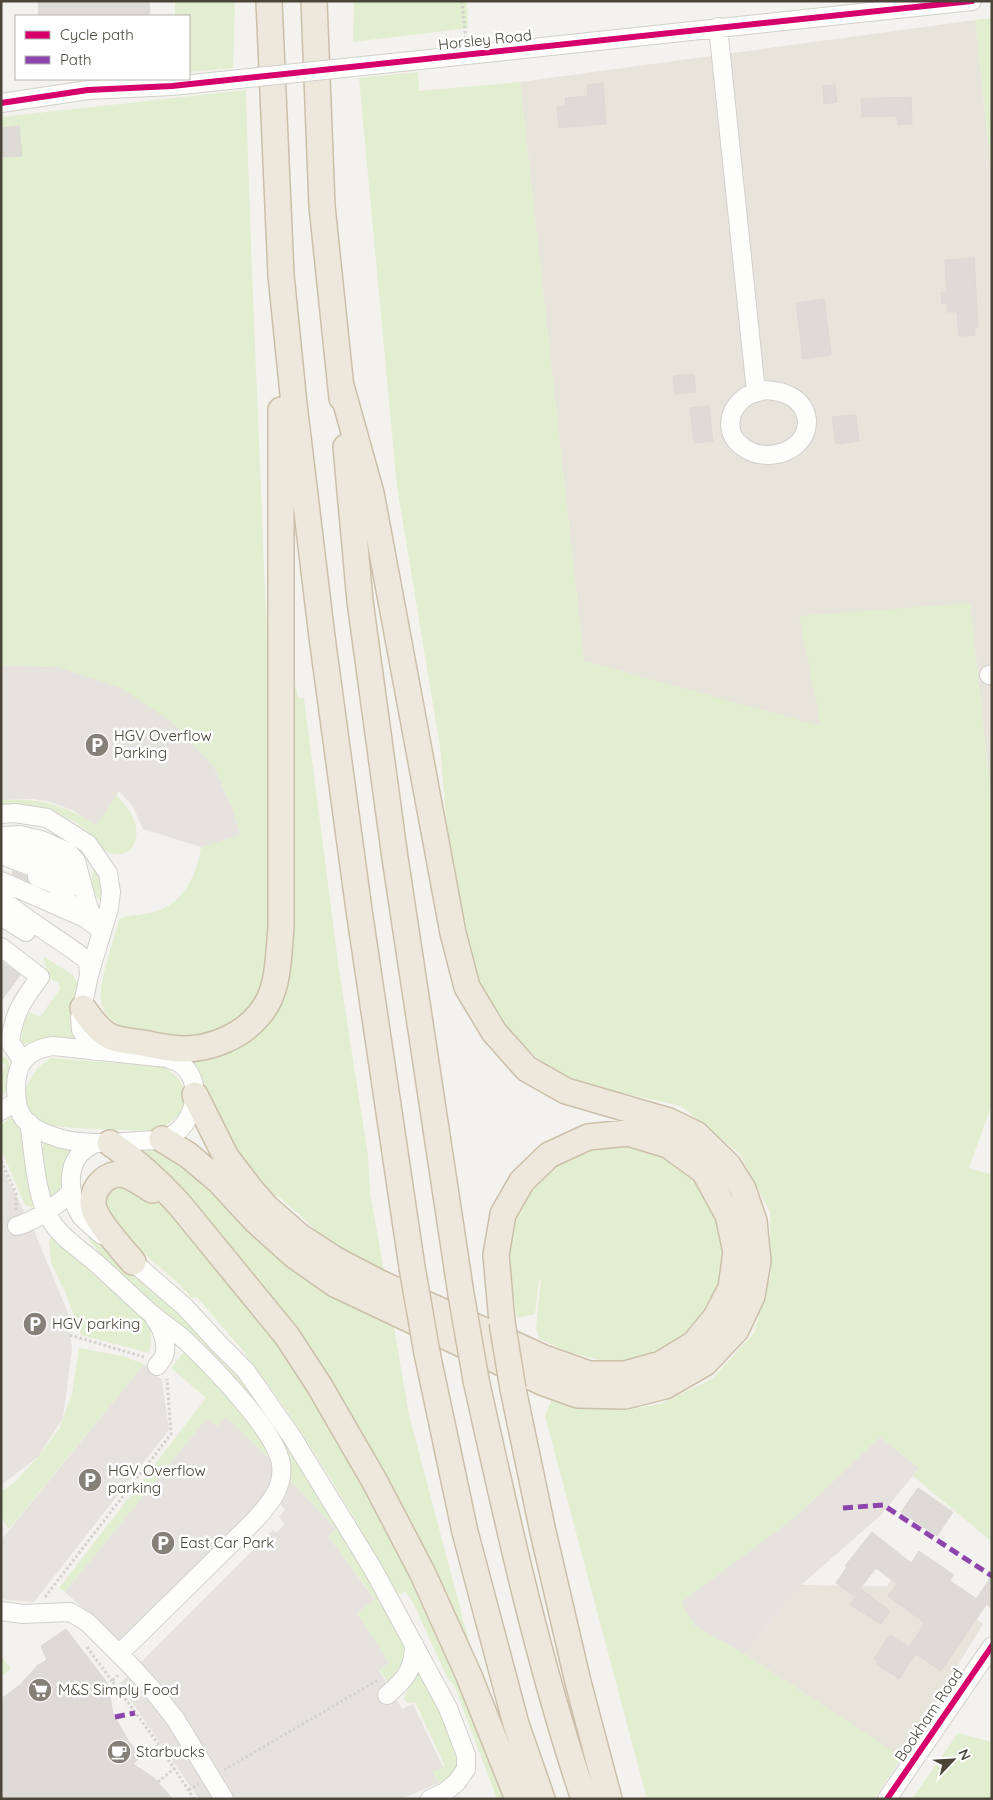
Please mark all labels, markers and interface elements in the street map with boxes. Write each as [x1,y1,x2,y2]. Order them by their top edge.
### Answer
legend [15,15,190,80]
text: Cycle path [60,25,134,44]
street label: Horsley Road [437,25,533,54]
text: Path [60,50,92,69]
place label: HGV Overflow Parking [114,726,212,762]
parking icon: HGV Overflow Parking [84,732,110,758]
parking icon: HGV parking [22,1311,48,1337]
place label: HGV parking [52,1314,140,1333]
place label: HGV Overflow parking [108,1461,206,1497]
parking icon: HGV Overflow parking [77,1467,103,1493]
parking icon: East Car Park [150,1530,176,1556]
place label: East Car Park [180,1533,274,1552]
street label: Bookham Road [890,1664,967,1765]
supermarket icon: M&S Simply Food [27,1677,53,1703]
place label: M&S Simply Food [58,1680,179,1699]
north arrow [928,1735,978,1785]
cafe icon: Starbucks [106,1739,132,1765]
place label: Starbucks [136,1742,205,1761]
text: N [954,1746,975,1763]

